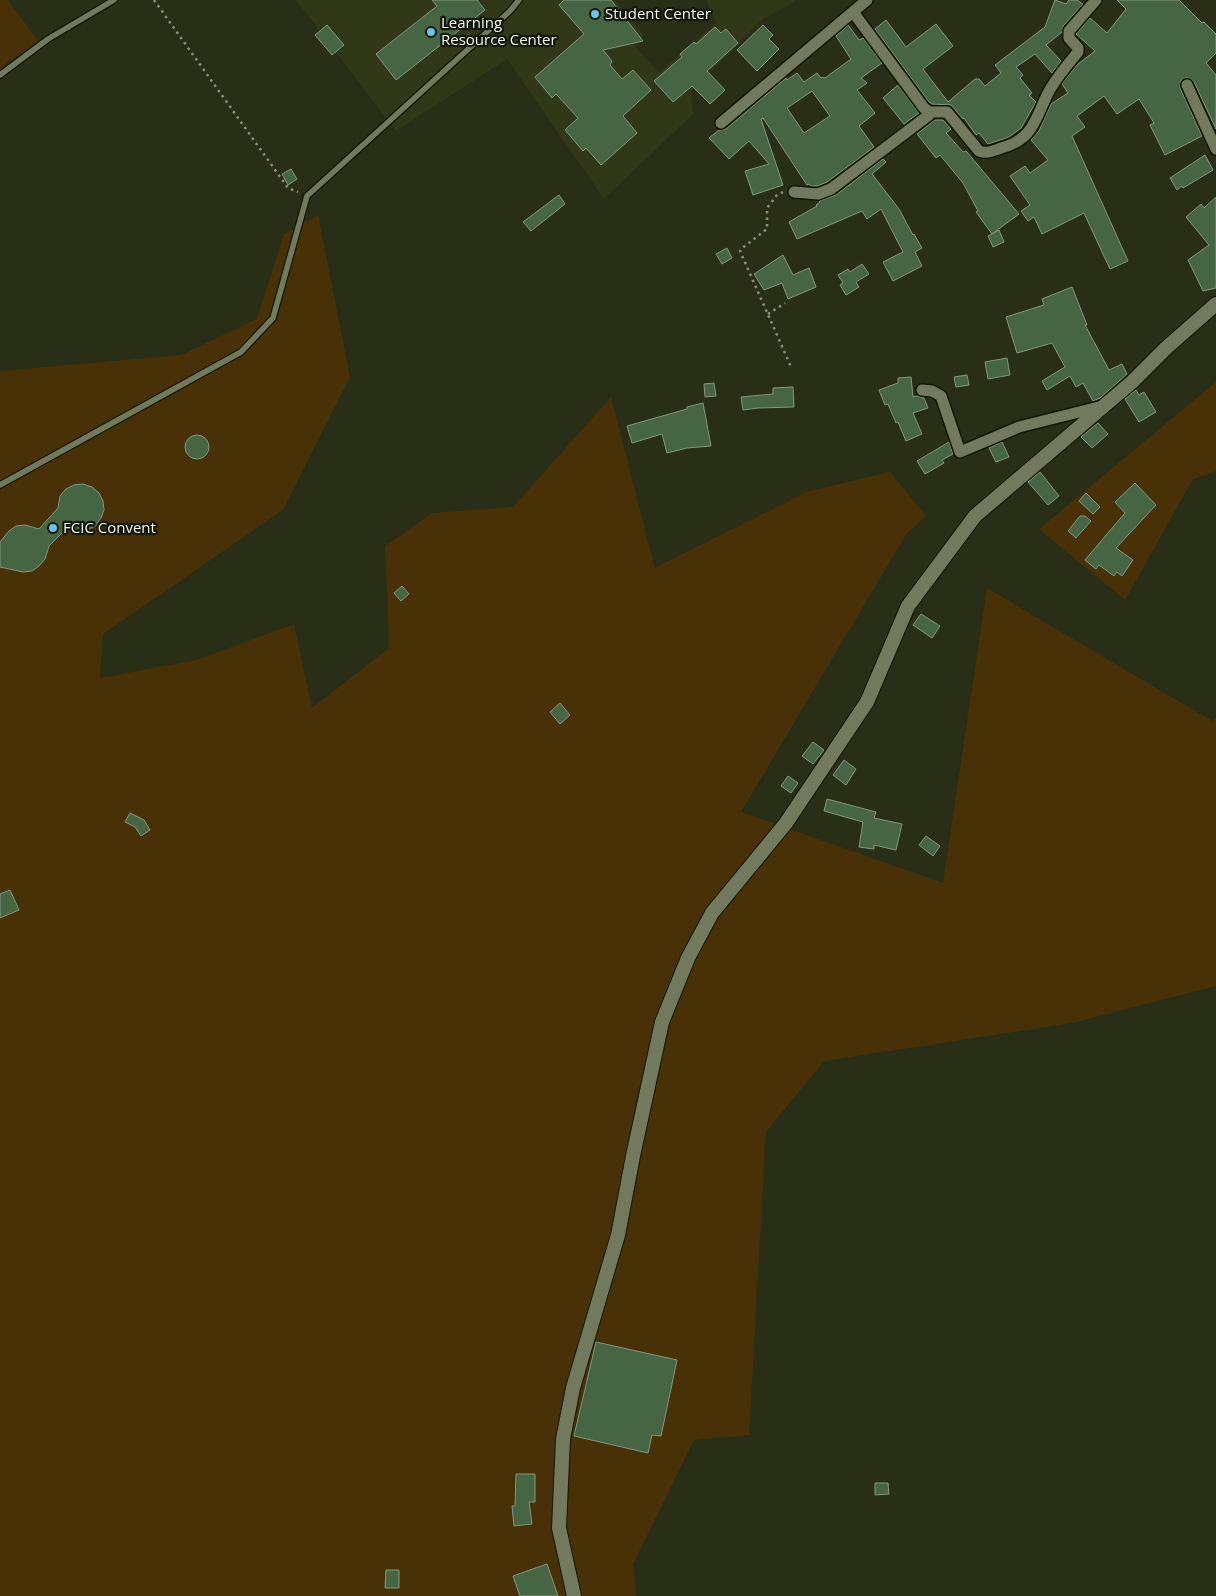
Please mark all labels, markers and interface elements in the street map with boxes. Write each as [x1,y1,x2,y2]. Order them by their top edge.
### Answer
place label: Student Center [605,3,711,23]
marker: Student Center [589,8,601,20]
place label: Learning Resource Center [441,12,557,49]
marker: Learning Resource Center [425,26,437,38]
place label: FCIC Convent [63,517,156,537]
marker: FCIC Convent [47,522,59,534]

